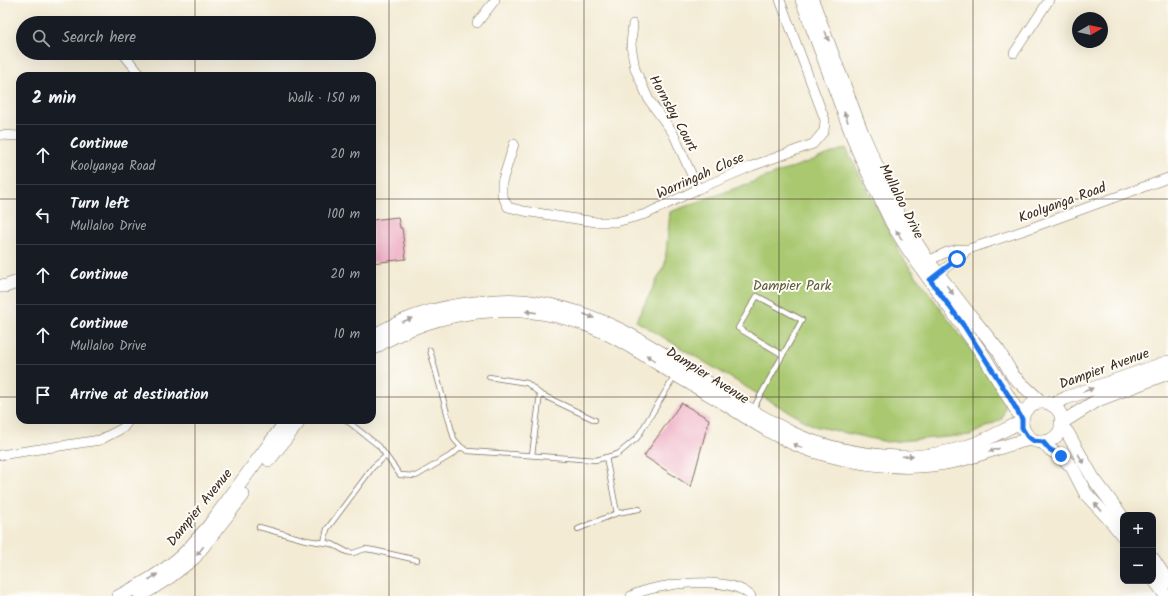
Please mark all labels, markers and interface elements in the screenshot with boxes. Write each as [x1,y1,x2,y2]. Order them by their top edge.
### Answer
north arrow [1072,12,1108,48]
search box [16,16,376,60]
text: Search here [62,26,136,50]
icon: search [30,27,52,49]
one-way arrow [824,31,830,43]
street label: Hornsby Court [643,71,704,156]
text: 2 min [32,85,76,112]
text: Walk · 150 m [288,88,360,109]
one-way arrow [842,110,848,122]
text: Continue [70,132,128,156]
icon: ahead [32,144,54,166]
text: 20 m [330,144,360,165]
street label: Warringah Close [653,146,749,205]
text: Koolyanga Road [70,156,155,177]
street label: Mullaloo Drive [873,160,930,244]
street label: Koolyanga Road [1015,177,1110,229]
text: Turn left [70,192,130,216]
icon: left [32,204,54,226]
text: 100 m [327,204,360,225]
text: Mullaloo Drive [70,216,146,237]
one-way arrow [896,229,903,241]
route start [948,250,966,268]
text: Continue [70,263,128,287]
icon: ahead [32,264,54,286]
text: 20 m [330,264,360,285]
park label: Dampier Park [753,275,832,297]
one-way arrow [946,285,954,295]
one-way arrow [525,309,537,315]
text: Continue [70,312,128,336]
one-way arrow [583,313,595,319]
one-way arrow [401,316,413,322]
icon: ahead [32,324,54,346]
text: 10 m [334,324,360,345]
text: Mullaloo Drive [70,336,146,357]
street label: Dampier Avenue [662,341,754,411]
street label: Dampier Avenue [1056,342,1153,395]
one-way arrow [645,355,657,362]
text: Arrive at destination [70,383,209,407]
icon: arrive [32,384,54,406]
one-way arrow [1082,387,1094,393]
one-way arrow [793,443,804,449]
one-way arrow [988,447,1000,453]
route end [1052,447,1070,465]
one-way arrow [902,453,914,460]
one-way arrow [1078,453,1085,465]
street label: Dampier Avenue [161,463,239,551]
one-way arrow [1093,501,1102,512]
map controls [1120,512,1156,584]
button: + [1120,512,1156,548]
one-way arrow [195,546,204,557]
button: − [1120,548,1156,584]
one-way arrow [148,573,158,581]

